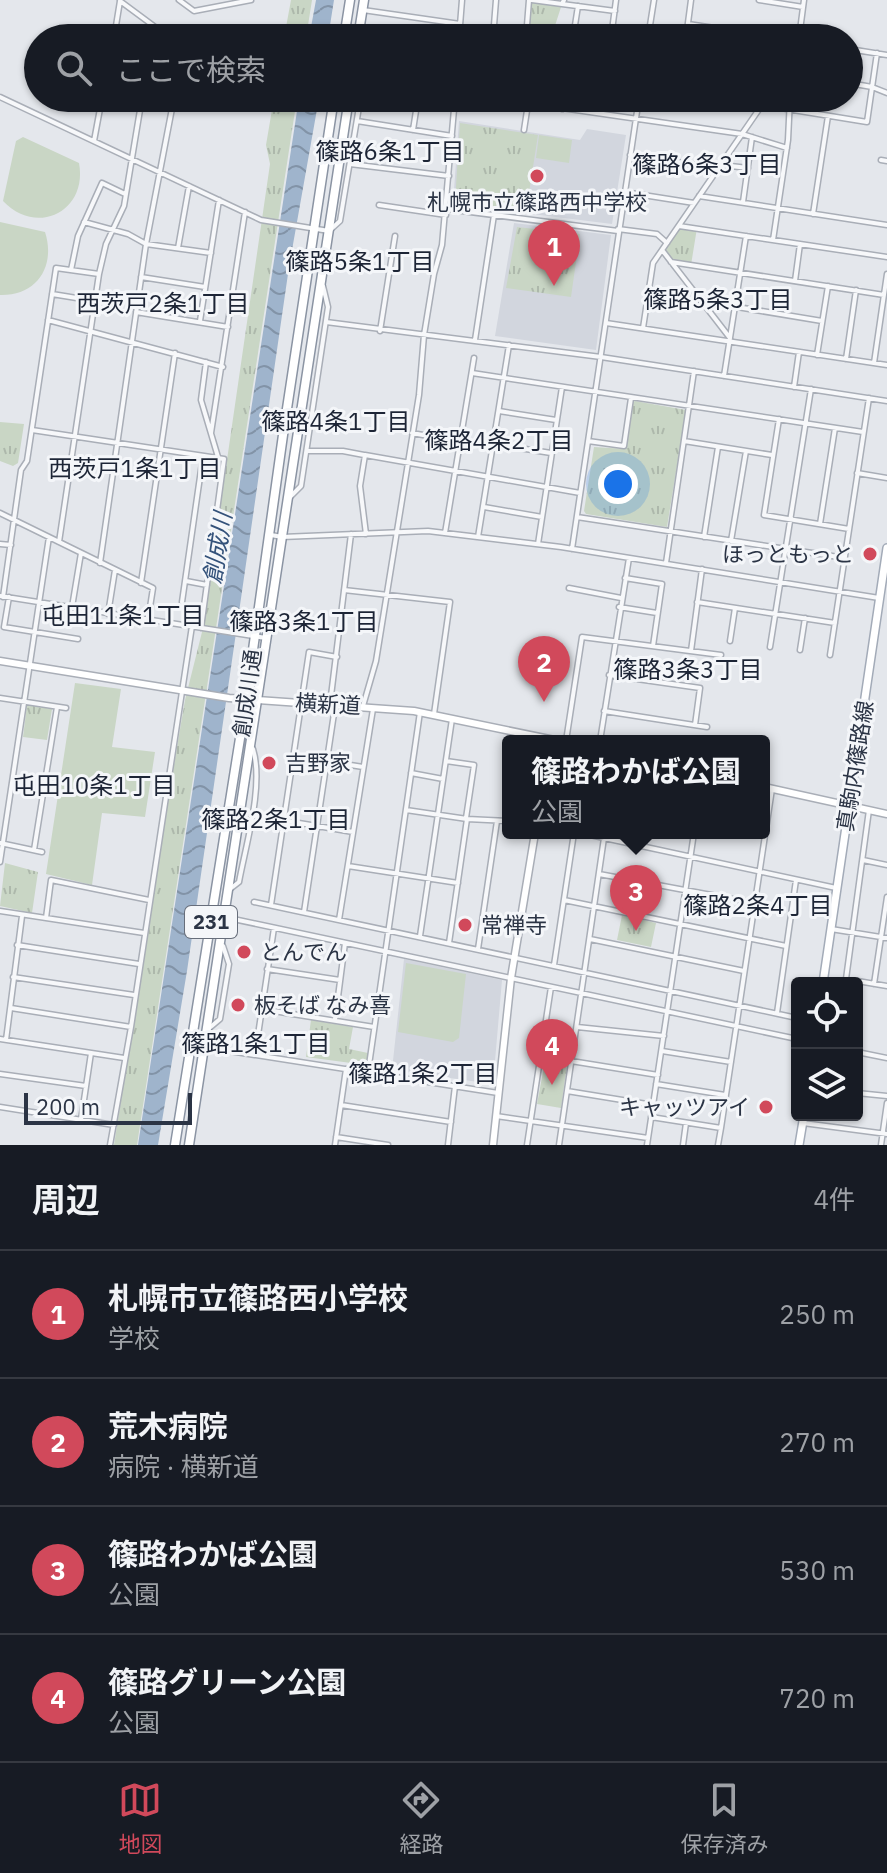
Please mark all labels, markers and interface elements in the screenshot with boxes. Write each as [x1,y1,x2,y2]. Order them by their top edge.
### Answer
search box [24,24,863,112]
icon: search [52,46,96,90]
text: ここで検索 [116,50,266,89]
district label: 篠路6条1丁目 [316,135,464,167]
district label: 篠路6条3丁目 [633,148,781,180]
marker: 札幌市立篠路西中学校 [528,167,546,185]
place label: 札幌市立篠路西中学校 [427,187,647,216]
pin: 1 [528,220,580,286]
district label: 篠路5条1丁目 [286,245,434,277]
district label: 篠路5条3丁目 [644,283,792,315]
district label: 西茨戸2条1丁目 [77,287,249,319]
district label: 篠路4条1丁目 [262,405,410,437]
district label: 篠路4条2丁目 [425,424,573,456]
district label: 西茨戸1条1丁目 [49,452,221,484]
your location [598,464,638,504]
water label: 創成川 [196,507,239,586]
place label: ほっともっと [722,539,854,568]
marker: ほっともっと [861,545,879,563]
district label: 屯田11条1丁目 [41,599,205,631]
district label: 篠路3条1丁目 [230,605,378,637]
pin: 2 [518,636,570,702]
street label: 創成川通 [226,647,267,739]
district label: 篠路3条3丁目 [614,653,762,685]
street label: 横新道 [294,687,362,720]
street label: 真駒内篠路線 [830,698,879,833]
popup [502,735,770,839]
place label: 吉野家 [285,748,351,777]
text: 篠路わかば公園 [531,751,741,790]
marker: 吉野家 [260,754,278,772]
district label: 屯田10条1丁目 [12,769,176,801]
text: 公園 [531,794,583,828]
district label: 篠路2条1丁目 [202,803,350,835]
pin: 3 [610,865,662,931]
district label: 篠路2条4丁目 [684,889,832,921]
road number: 231 [185,906,237,938]
place label: 常禅寺 [481,910,547,939]
marker: 常禅寺 [456,916,474,934]
place label: とんでん [260,937,347,966]
marker: とんでん [235,943,253,961]
map controls [791,977,863,1121]
button: locate [791,977,863,1049]
place label: 板そば なみ喜 [254,990,391,1019]
marker: 板そば なみ喜 [229,996,247,1014]
pin: 4 [526,1019,578,1085]
district label: 篠路1条1丁目 [182,1027,330,1059]
button: layers [791,1049,863,1121]
district label: 篠路1条2丁目 [349,1057,497,1089]
scale bar [24,1089,192,1125]
text: 200 m [36,1092,100,1121]
place label: キャッツアイ [619,1092,750,1121]
marker: キャッツアイ [757,1098,775,1116]
text: 周辺 [32,1177,100,1221]
text: 4件 [813,1182,855,1216]
text: 札幌市立篠路西小学校 [108,1278,408,1317]
text: 1 [50,1297,66,1331]
text: 250 m [779,1297,855,1331]
text: 学校 [108,1321,160,1355]
text: 荒木病院 [108,1406,228,1445]
text: 2 [50,1425,66,1459]
text: 270 m [779,1425,855,1459]
text: 病院 · 横新道 [108,1449,259,1483]
text: 篠路わかば公園 [108,1534,318,1573]
text: 3 [50,1553,66,1587]
text: 530 m [779,1553,855,1587]
text: 公園 [108,1577,160,1611]
text: 篠路グリーン公園 [108,1662,347,1701]
text: 4 [50,1681,66,1715]
text: 720 m [779,1681,855,1715]
text: 公園 [108,1705,160,1739]
tab: 地図 [118,1778,163,1858]
tab: 経路 [399,1778,444,1858]
tab: 保存済み [680,1778,769,1858]

